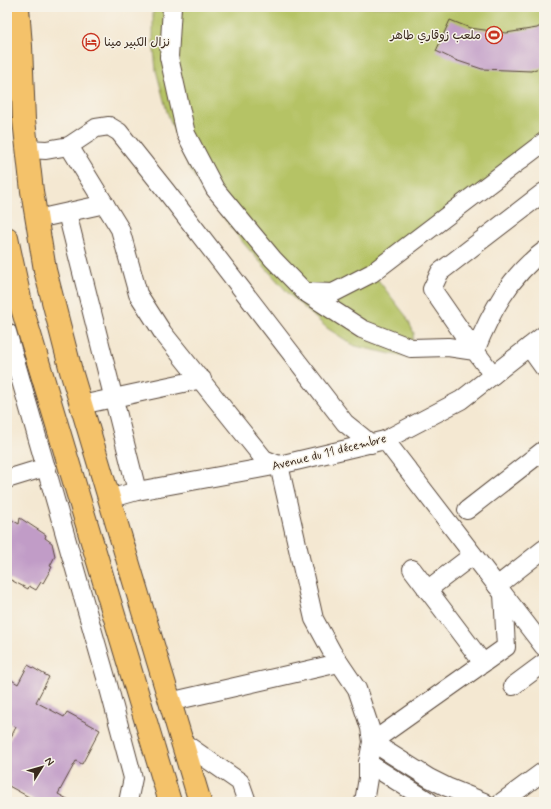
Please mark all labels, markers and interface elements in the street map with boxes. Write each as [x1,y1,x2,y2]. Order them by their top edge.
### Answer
sports icon: ملعب زوقاري طاهر [484,25,504,45]
place label: ملعب زوقاري طاهر [389,28,481,44]
hotel icon: نزال الكبير مينا [81,32,101,52]
place label: نزال الكبير مينا [104,35,170,51]
street label: Avenue du 11 décembre [270,431,388,475]
north arrow [22,747,62,787]
text: N [41,754,57,769]

